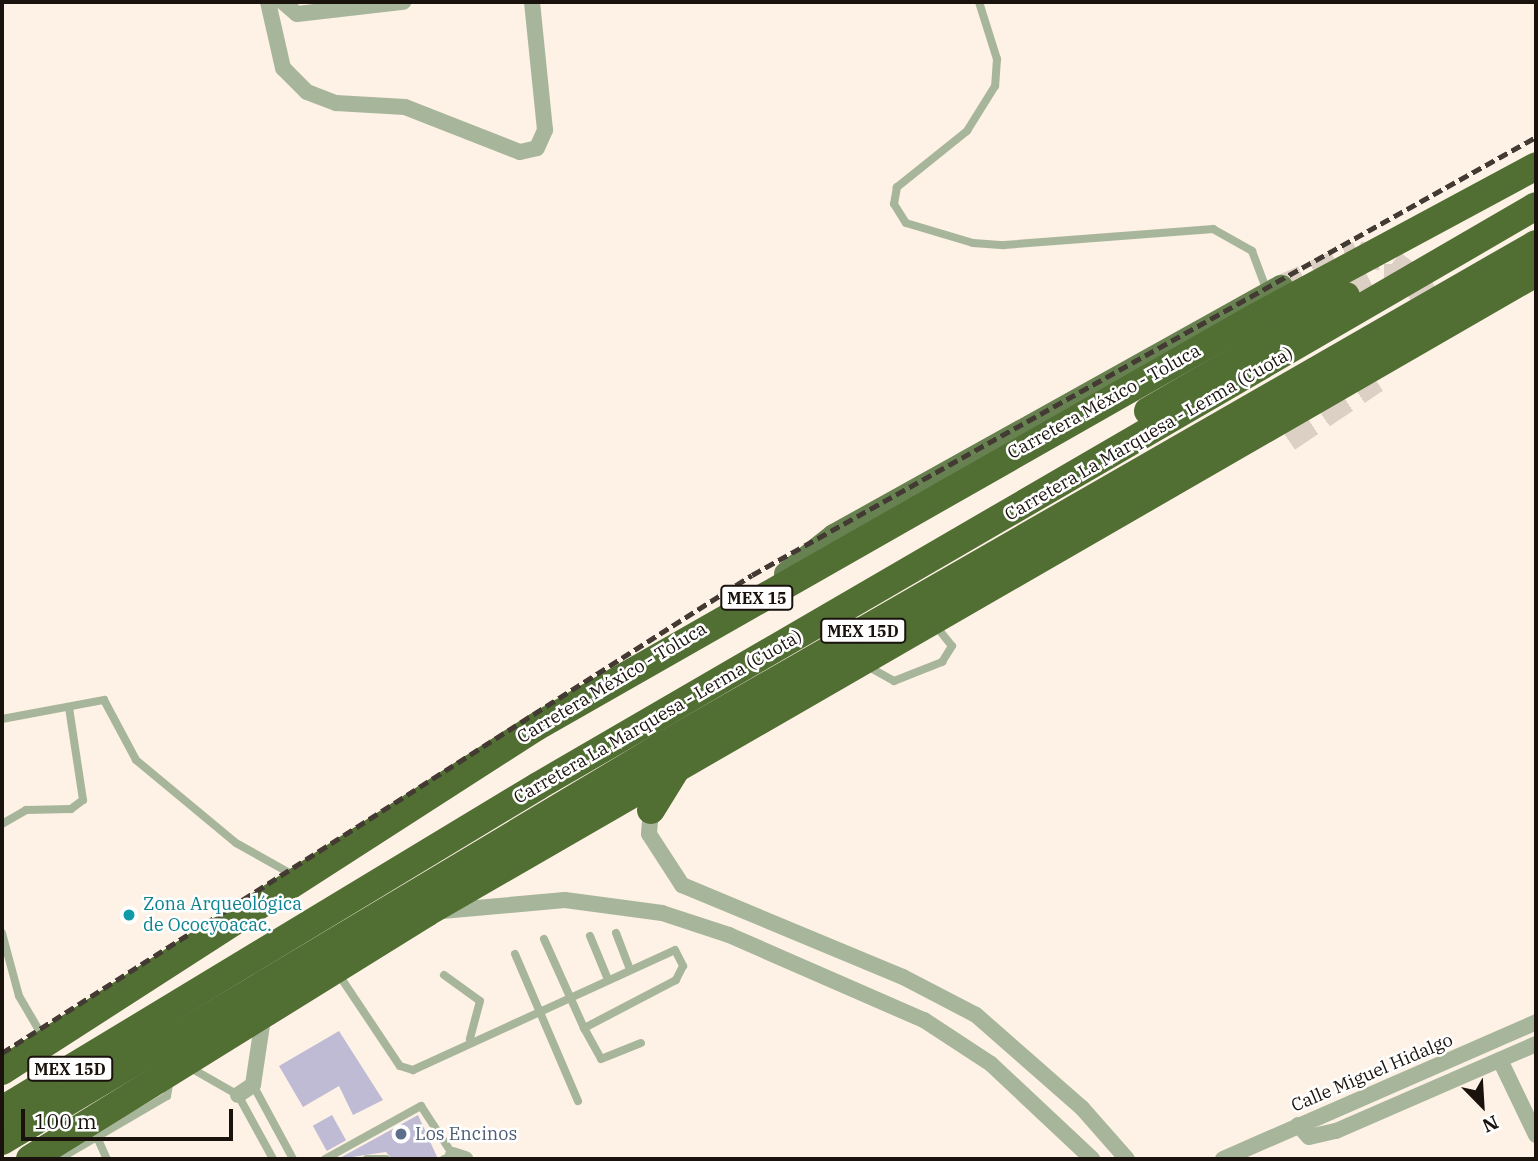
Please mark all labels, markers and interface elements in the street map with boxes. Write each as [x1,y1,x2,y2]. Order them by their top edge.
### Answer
street label: Carretera México - Toluca [1004,340,1204,464]
street label: Carretera La Marquesa - Lerma (Cuota) [1001,342,1297,526]
road number: MEX 15 [720,586,794,610]
street label: Carretera México - Toluca [513,618,711,748]
road number: MEX 15D [819,618,907,644]
street label: Carretera La Marquesa - Lerma (Cuota) [510,625,806,809]
place label: Zona Arqueológica de Ococyoacac. [143,894,302,936]
marker: Zona Arqueológica de Ococyoacac. [121,907,137,923]
street label: Calle Miguel Hidalgo [1288,1029,1456,1117]
road number: MEX 15D [26,1056,114,1082]
north arrow [1447,1070,1517,1140]
scale bar [24,1094,236,1138]
text: 100 m [34,1107,97,1135]
text: N [1479,1110,1502,1138]
place label: Los Encinos [415,1123,517,1145]
marker: Los Encinos [393,1126,409,1142]

